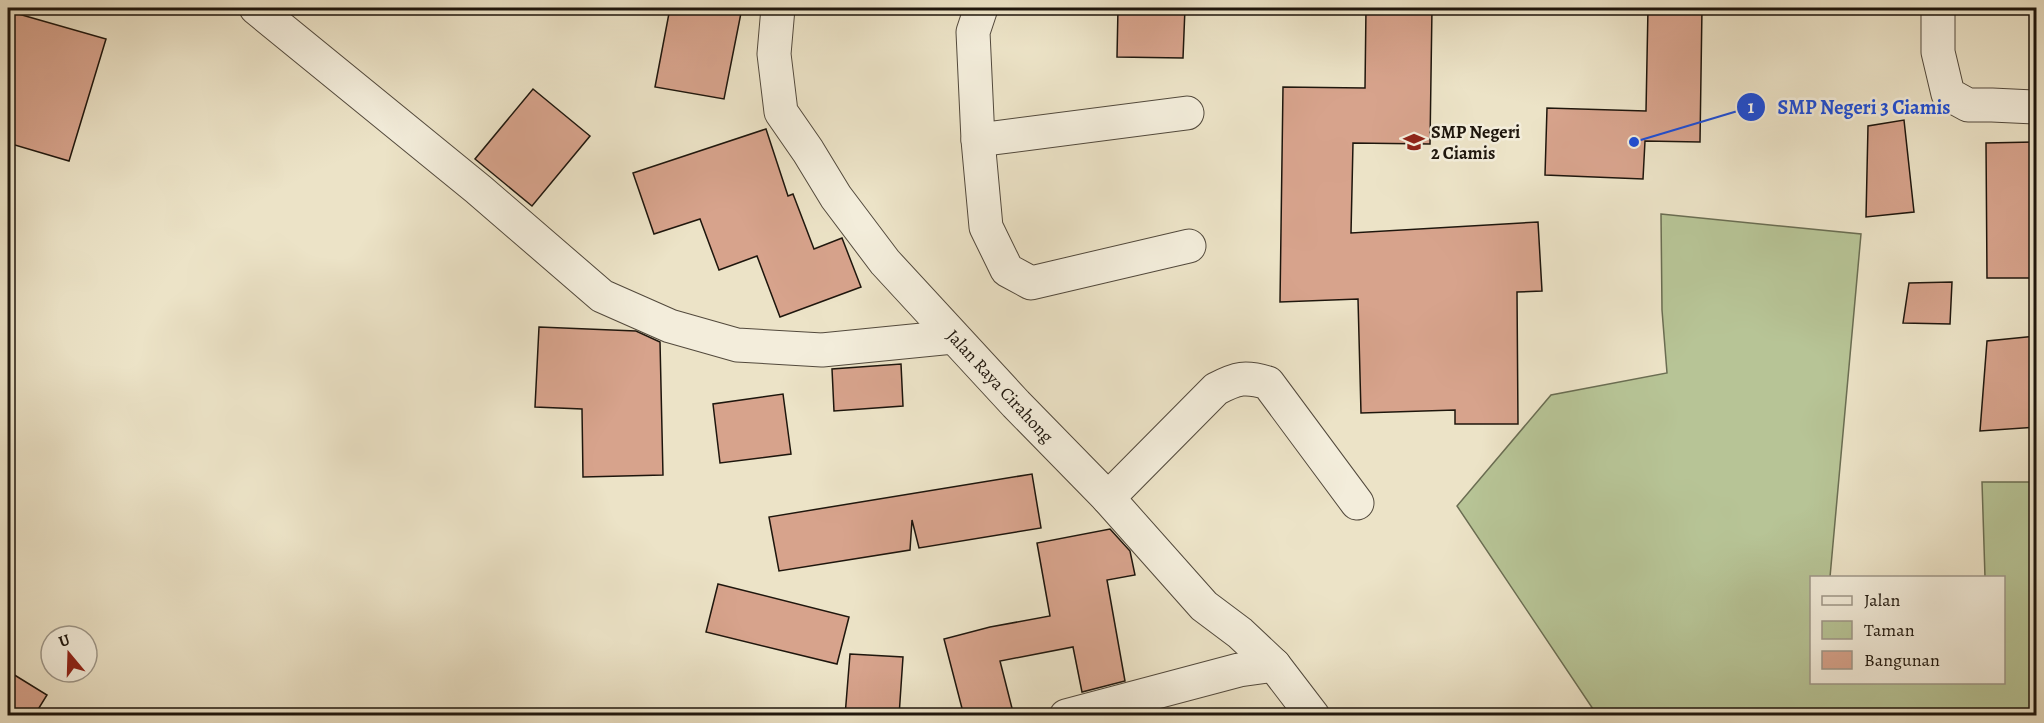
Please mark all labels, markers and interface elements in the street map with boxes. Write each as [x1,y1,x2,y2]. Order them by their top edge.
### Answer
callout: SMP Negeri 3 Ciamis [1736,88,1963,126]
text: SMP Negeri 3 Ciamis [1777,94,1951,121]
text: 1 [1748,95,1755,119]
place label: SMP Negeri 2 Ciamis [1431,120,1520,165]
school or university icon: SMP Negeri 2 Ciamis [1402,130,1426,154]
street label: Jalan Raya Cirahong [941,324,1059,448]
legend [1810,576,2005,684]
text: Jalan [1864,588,1901,612]
text: Taman [1864,618,1915,642]
north arrow [39,624,99,684]
text: U [56,628,73,653]
text: Bangunan [1864,648,1940,672]

